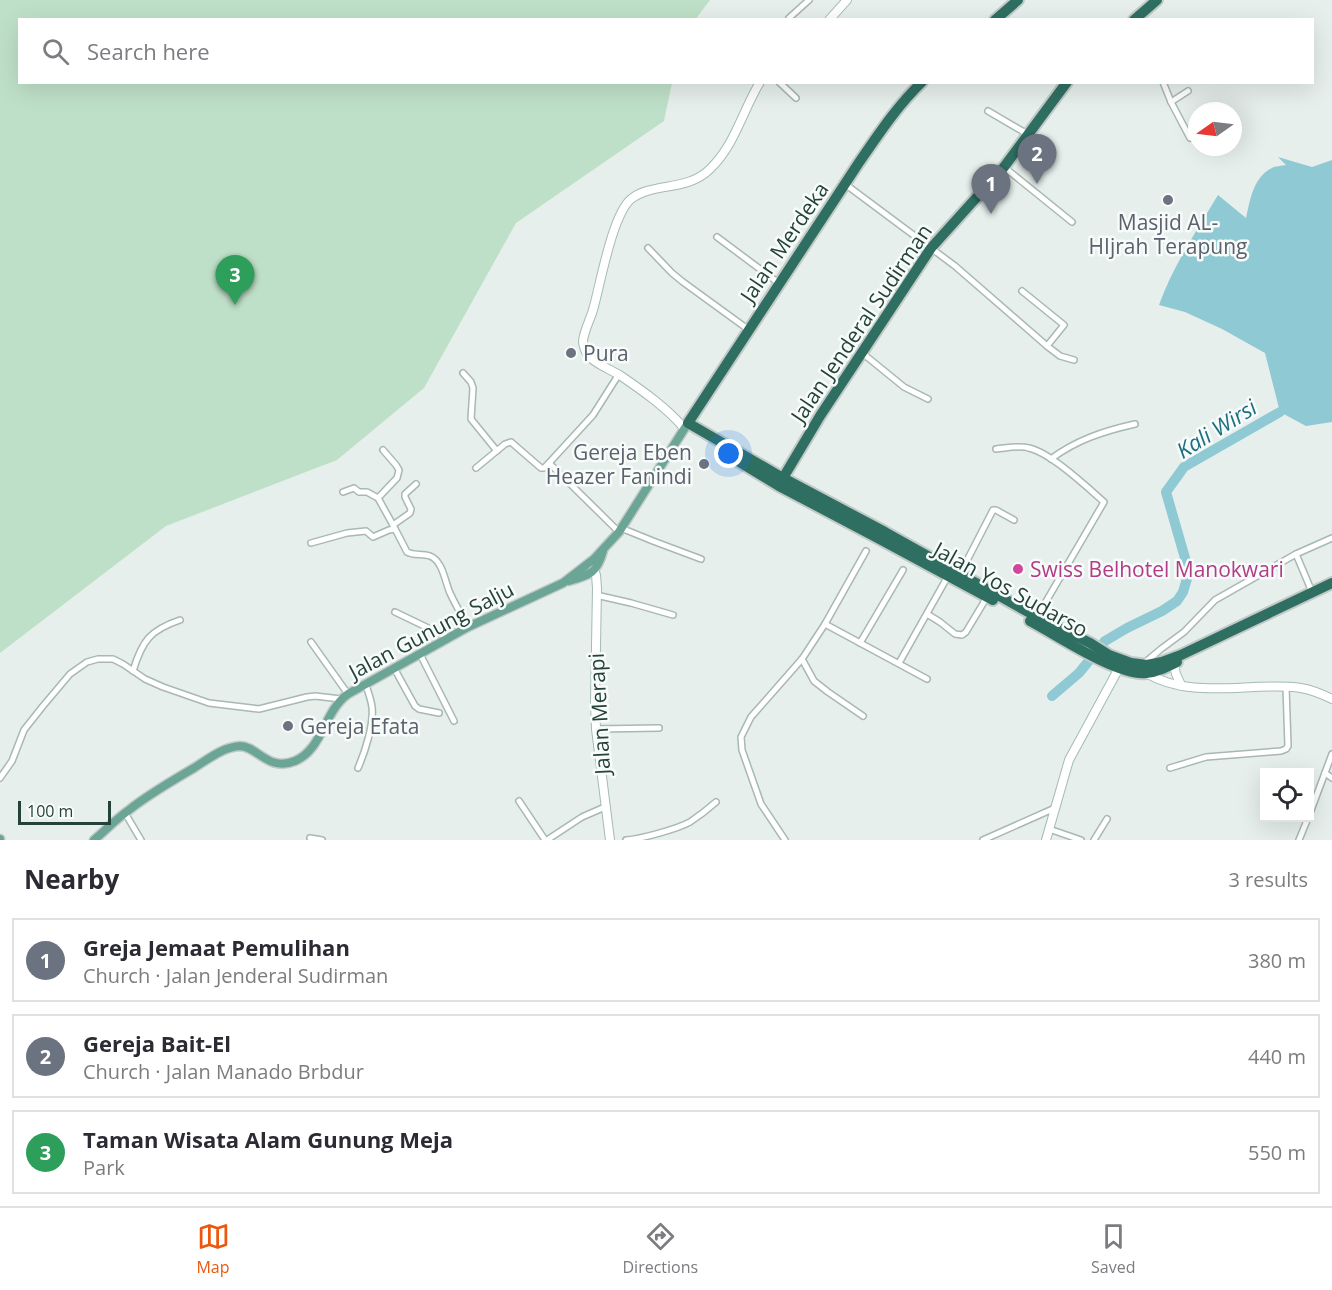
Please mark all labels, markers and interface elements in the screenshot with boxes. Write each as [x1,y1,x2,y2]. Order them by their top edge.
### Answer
search box [18,18,1314,84]
icon: search [39,35,72,68]
text: Search here [87,36,210,66]
north arrow [1188,102,1242,156]
pin: 2 [1018,134,1056,184]
pin: 1 [972,164,1010,214]
street label: Jalan Merdeka [732,176,835,309]
marker: Masjid AL- HIjrah Terapung [1161,193,1175,207]
place label: Masjid AL- HIjrah Terapung [1089,208,1247,260]
street label: Jalan Jenderal Sudirman [783,218,938,429]
pin: 3 [216,256,254,305]
place label: Pura [583,339,629,367]
marker: Pura [564,346,578,360]
water label: Kali Wirsi [1170,391,1262,464]
place label: Gereja Eben Heazer Fanindi [546,438,692,490]
your location [714,439,743,468]
marker: Gereja Eben Heazer Fanindi [697,457,711,471]
street label: Jalan Yos Sudarso [927,534,1093,643]
place label: Swiss Belhotel Manokwari [1030,555,1284,583]
marker: Swiss Belhotel Manokwari [1011,562,1025,576]
street label: Jalan Gunung Salju [342,575,518,686]
street label: Jalan Merapi [582,652,616,777]
place label: Gereja Efata [300,712,419,740]
marker: Gereja Efata [281,719,295,733]
map controls [1260,768,1314,822]
button: locate [1260,768,1314,822]
scale bar [18,798,111,826]
text: 100 m [27,800,73,822]
text: Nearby [24,861,119,897]
text: 3 results [1228,866,1308,893]
text: Greja Jemaat Pemulihan [83,932,350,962]
text: 1 [40,947,51,974]
text: 380 m [1248,947,1306,974]
text: Church · Jalan Jenderal Sudirman [83,962,388,989]
text: Gereja Bait-El [83,1028,231,1058]
text: 2 [40,1043,51,1070]
text: 440 m [1248,1043,1306,1070]
text: Church · Jalan Manado Brbdur [83,1058,364,1085]
text: Taman Wisata Alam Gunung Meja [83,1124,453,1154]
text: 3 [40,1139,51,1166]
text: 550 m [1248,1139,1306,1166]
text: Park [83,1154,125,1181]
tab: Map [196,1220,230,1278]
tab: Directions [622,1220,698,1278]
tab: Saved [1091,1220,1136,1278]

